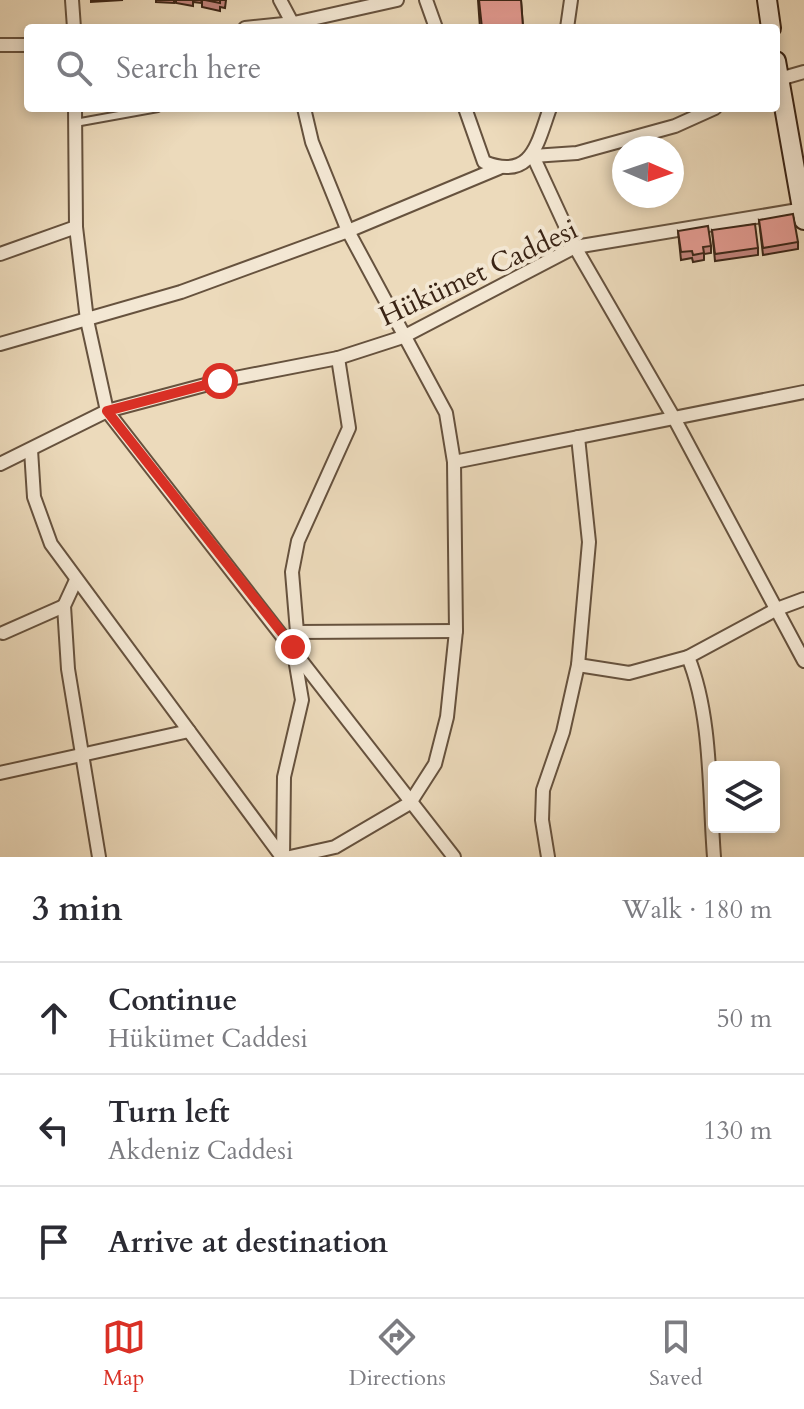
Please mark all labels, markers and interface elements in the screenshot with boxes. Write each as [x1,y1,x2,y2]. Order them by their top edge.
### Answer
search box [24,24,780,112]
icon: search [52,46,96,90]
text: Search here [116,48,261,89]
north arrow [612,136,684,208]
street label: Hükümet Caddesi [373,210,584,336]
route start [202,363,238,399]
route end [275,629,311,665]
map controls [708,761,780,833]
button: layers [708,761,780,833]
text: 3 min [32,886,123,932]
text: Walk · 180 m [622,892,772,927]
text: Continue [108,980,237,1021]
icon: ahead [32,996,76,1040]
text: 50 m [716,1001,772,1036]
text: Hükümet Caddesi [108,1021,308,1056]
text: Turn left [108,1092,230,1133]
icon: left [32,1108,76,1152]
text: 130 m [703,1113,772,1148]
text: Akdeniz Caddesi [108,1133,293,1168]
icon: arrive [32,1220,76,1264]
text: Arrive at destination [108,1222,388,1263]
tab: Map [102,1315,146,1393]
tab: Directions [349,1315,446,1393]
tab: Saved [649,1315,702,1393]

